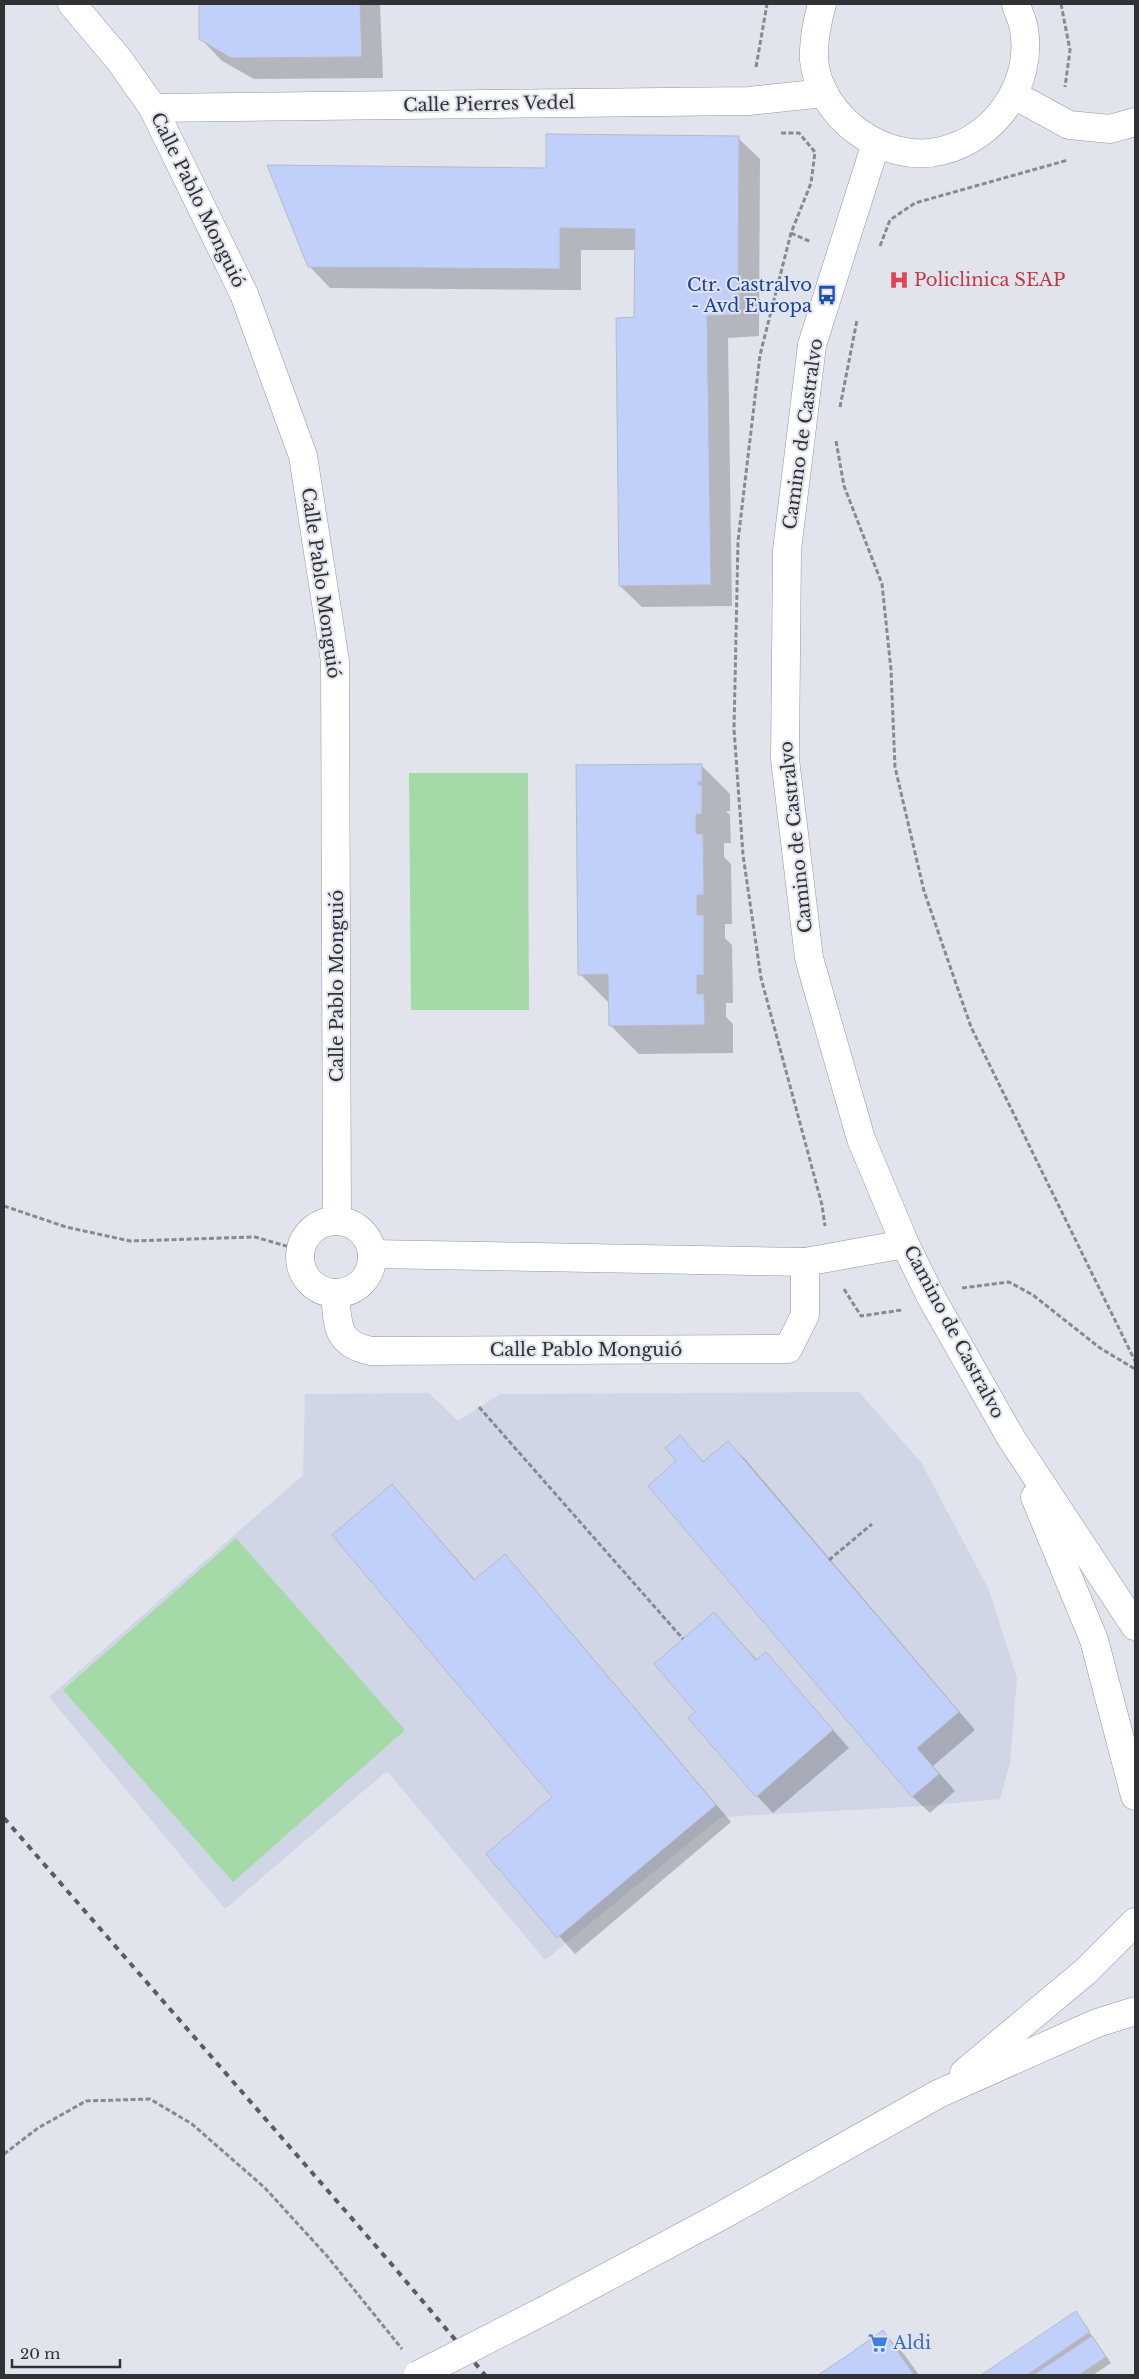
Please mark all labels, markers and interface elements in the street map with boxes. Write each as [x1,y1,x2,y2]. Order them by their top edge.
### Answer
street label: Calle Pierres Vedel [403,92,575,116]
street label: Calle Pablo Monguió [146,109,250,291]
hospital icon: Policlinica SEAP [888,269,910,291]
place label: Policlinica SEAP [914,269,1065,291]
place label: Ctr. Castralvo - Avd Europa [687,274,812,317]
bus stop icon: Ctr. Castralvo - Avd Europa [816,284,838,306]
street label: Camino de Castralvo [779,337,827,531]
street label: Calle Pablo Monguió [297,486,345,680]
street label: Camino de Castralvo [775,740,817,934]
street label: Calle Pablo Monguió [326,890,348,1082]
street label: Camino de Castralvo [899,1242,1009,1422]
street label: Calle Pablo Monguió [490,1339,682,1361]
supermarket icon: Aldi [867,2332,889,2354]
place label: Aldi [892,2332,931,2354]
scale bar [12,2336,120,2368]
text: 20 m [20,2344,60,2363]

